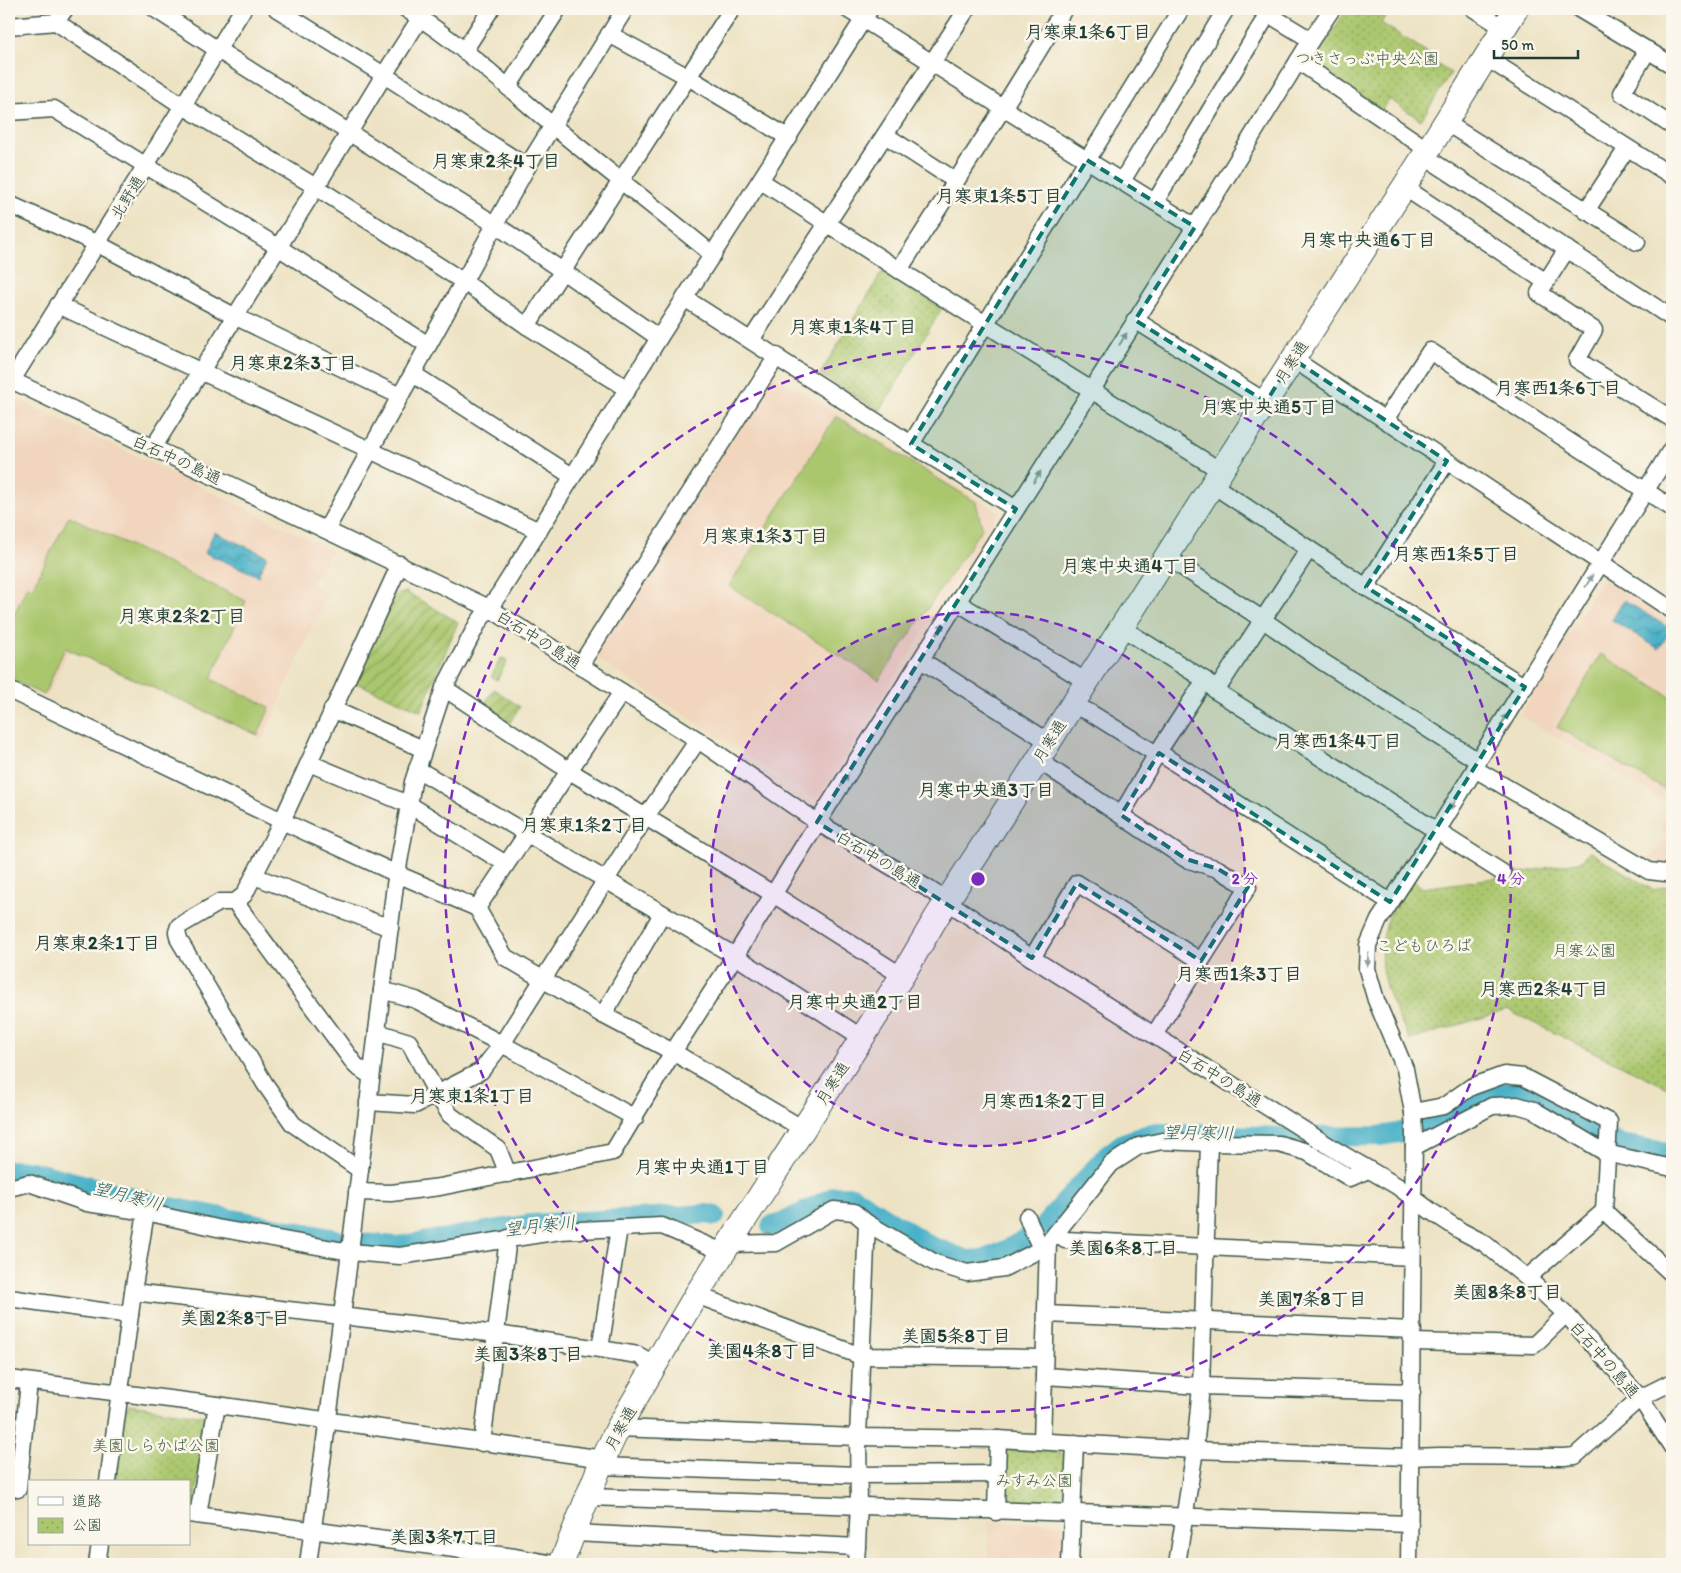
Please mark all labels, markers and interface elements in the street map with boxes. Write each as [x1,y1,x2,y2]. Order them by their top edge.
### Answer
district label: 月寒東1条6丁目 [1025,21,1151,43]
scale bar [1494,28,1577,60]
text: 50 m [1501,36,1534,54]
park label: つきさっぷ中央公園 [1295,49,1439,68]
district label: 月寒東2条4丁目 [432,150,560,172]
street label: 北野通 [107,172,148,223]
district label: 月寒東1条5丁目 [936,185,1062,207]
district label: 月寒中央通6丁目 [1300,229,1436,251]
district label: 月寒東1条4丁目 [789,316,917,338]
one-way arrow [1119,333,1128,346]
street label: 月寒通 [1271,337,1312,388]
district label: 月寒東2条3丁目 [229,352,357,374]
district label: 月寒西1条6丁目 [1495,377,1621,399]
district label: 月寒中央通5丁目 [1201,396,1337,418]
street label: 白石中の島通 [129,431,224,488]
one-way arrow [1032,470,1042,484]
district label: 月寒東1条3丁目 [702,525,828,547]
district label: 月寒西1条5丁目 [1393,543,1519,565]
district label: 月寒中央通4丁目 [1062,555,1198,577]
one-way arrow [1585,575,1594,588]
district label: 月寒東2条2丁目 [119,605,245,627]
street label: 白石中の島通 [493,606,584,673]
one-way arrow [936,622,945,635]
one-way arrow [1500,714,1509,727]
street label: 月寒通 [1029,716,1070,767]
district label: 月寒西1条4丁目 [1274,730,1402,752]
one-way arrow [839,774,848,787]
district label: 月寒中央通3丁目 [918,779,1054,801]
one-way arrow [1449,797,1459,810]
district label: 月寒東1条2丁目 [521,814,647,836]
street label: 白石中の島通 [833,827,925,892]
centre of rings [969,870,987,888]
text: 2 分 [1232,870,1258,888]
text: 4 分 [1497,870,1525,888]
district label: 月寒東2条1丁目 [34,932,160,954]
park label: こどもひろば [1376,936,1472,955]
park label: 月寒公園 [1552,941,1616,960]
one-way arrow [1363,951,1371,967]
district label: 月寒西1条3丁目 [1176,963,1302,985]
district label: 月寒西2条4丁目 [1480,978,1608,1000]
district label: 月寒中央通2丁目 [787,991,923,1013]
street label: 白石中の島通 [1174,1044,1265,1111]
street label: 月寒通 [812,1058,853,1109]
district label: 月寒東1条1丁目 [410,1085,534,1107]
district label: 月寒西1条2丁目 [981,1090,1107,1112]
water label: 望月寒川 [1162,1121,1234,1145]
district label: 月寒中央通1丁目 [635,1156,769,1178]
water label: 望月寒川 [90,1177,166,1215]
water label: 望月寒川 [503,1211,577,1241]
district label: 美園6条8丁目 [1068,1237,1178,1259]
district label: 美園8条8丁目 [1452,1281,1562,1303]
district label: 美園7条8丁目 [1258,1288,1366,1310]
district label: 美園2条8丁目 [180,1307,290,1329]
street label: 白石中の島通 [1566,1317,1643,1402]
district label: 美園5条8丁目 [901,1325,1011,1347]
district label: 美園4条8丁目 [707,1340,817,1362]
district label: 美園3条8丁目 [473,1343,583,1365]
street label: 月寒通 [600,1403,640,1454]
park label: 美園しらかば公園 [92,1436,220,1455]
park label: みすみ公園 [995,1471,1073,1490]
legend [28,1480,190,1546]
text: 道路 [72,1492,102,1510]
text: 公園 [72,1516,102,1534]
district label: 美園3条7丁目 [390,1526,498,1548]

